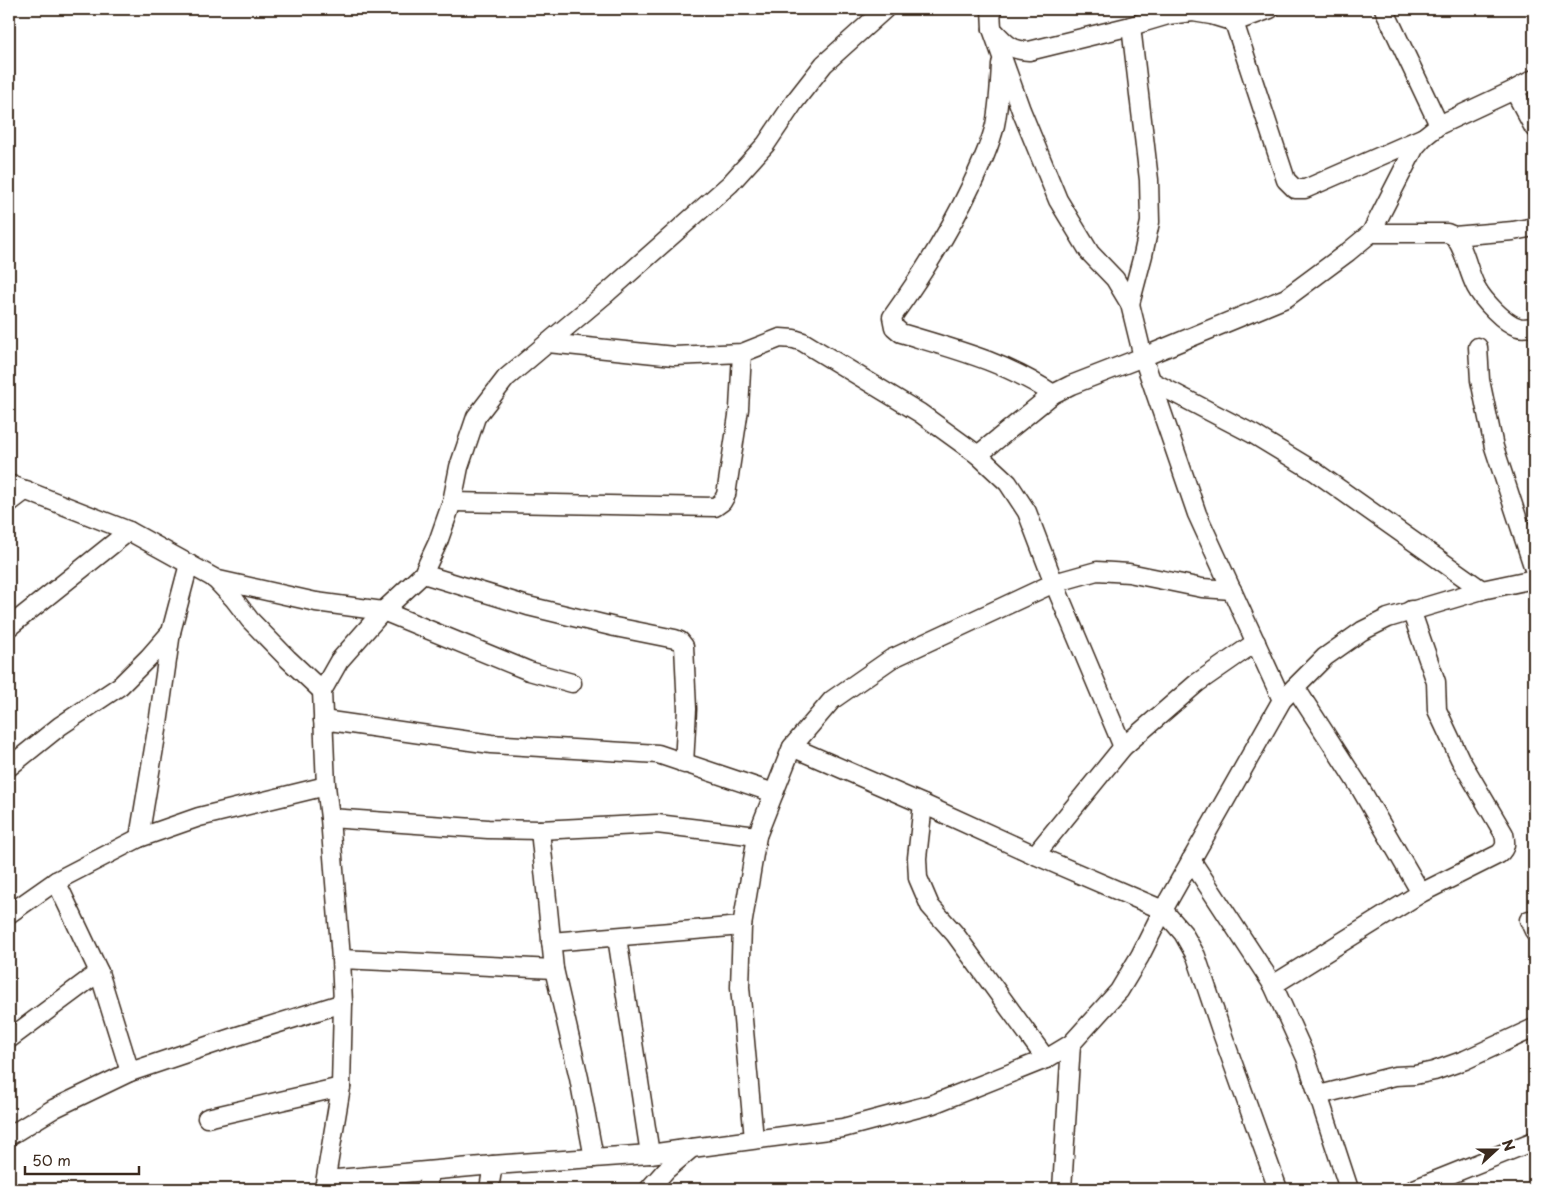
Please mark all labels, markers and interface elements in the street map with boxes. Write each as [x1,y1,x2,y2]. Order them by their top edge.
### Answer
north arrow [1470,1126,1520,1176]
text: N [1497,1136,1520,1154]
scale bar [25,1143,139,1175]
text: 50 m [32,1148,71,1171]

